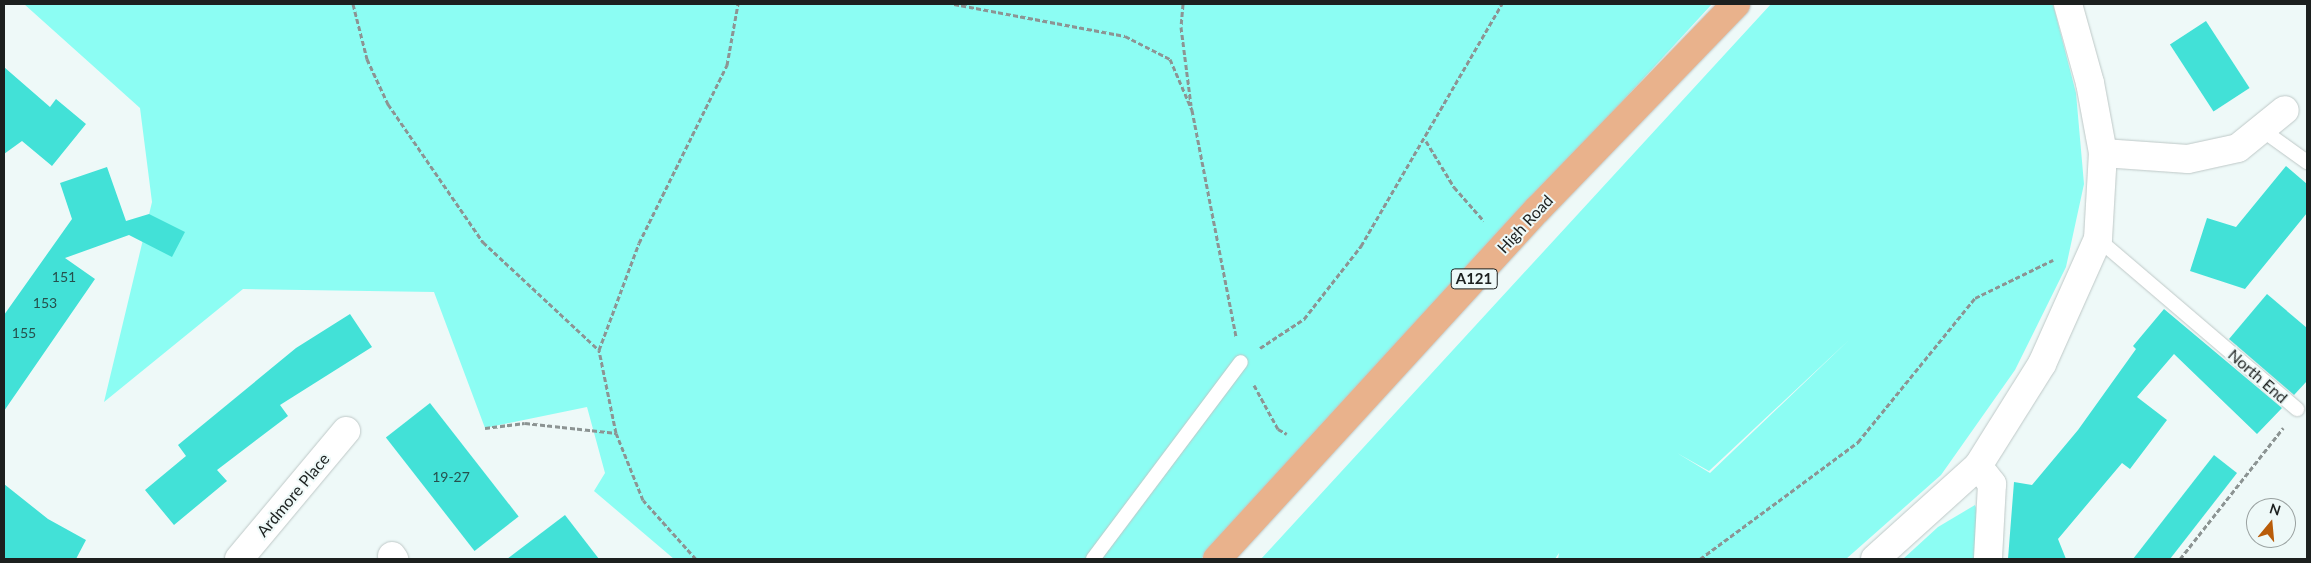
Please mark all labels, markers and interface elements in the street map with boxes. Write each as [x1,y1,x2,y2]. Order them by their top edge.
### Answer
street label: High Road [1493,191,1557,257]
road number: A121 [1450,266,1498,292]
house number: 151 [52,269,76,285]
house number: 153 [33,295,57,311]
house number: 155 [12,325,36,341]
street label: North End [2224,345,2292,407]
street label: Ardmore Place [253,449,333,541]
house number: 19-27 [432,469,470,485]
north arrow [2246,498,2296,548]
text: N [2268,499,2283,519]

